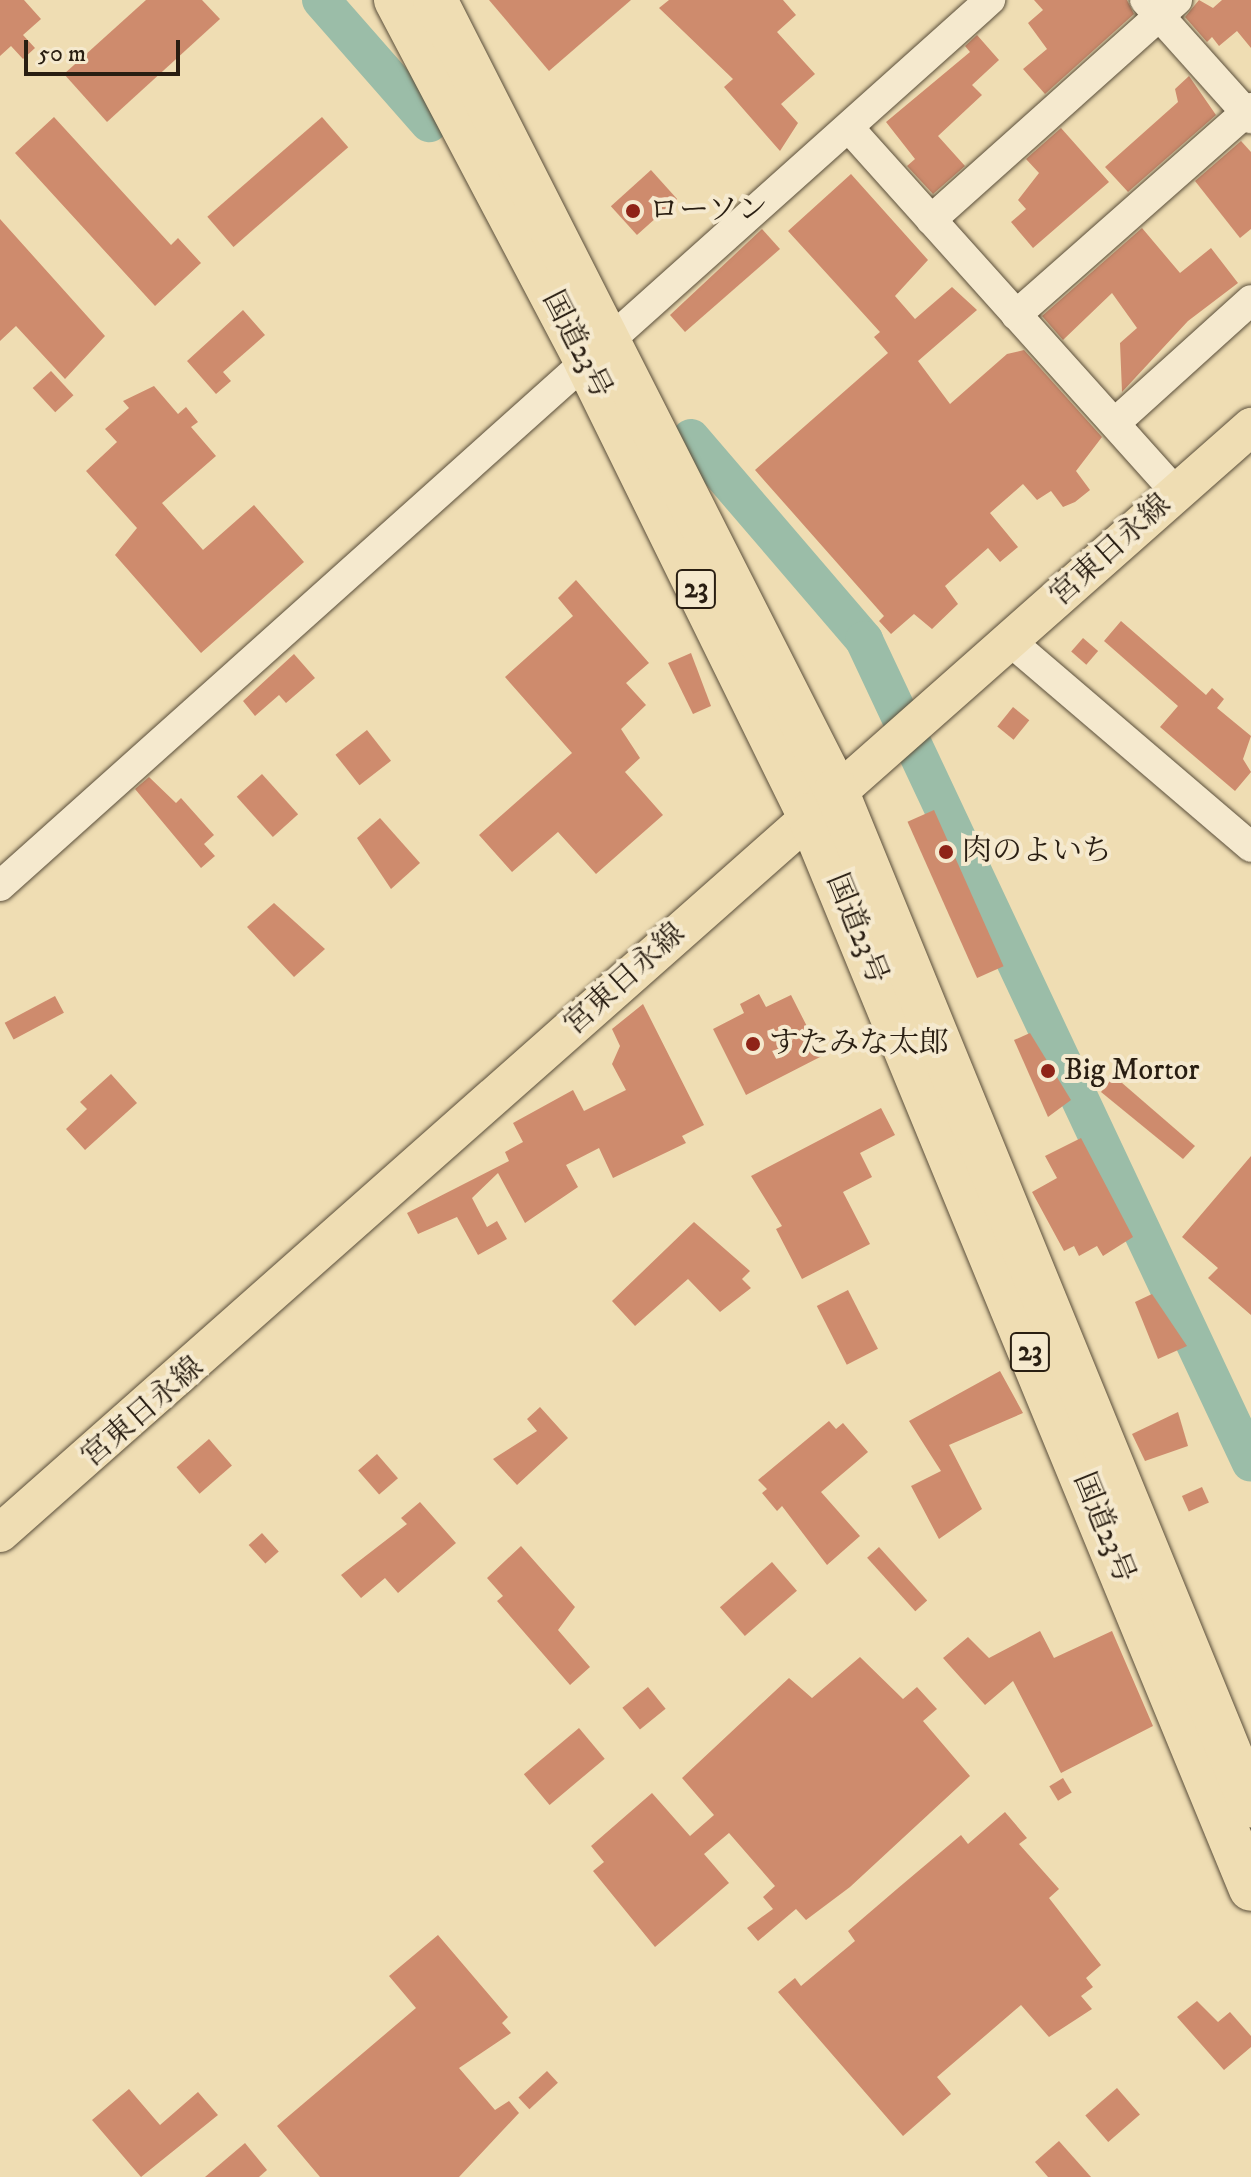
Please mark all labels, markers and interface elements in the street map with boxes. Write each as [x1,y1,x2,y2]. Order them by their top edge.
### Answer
scale bar [28,24,184,74]
text: 50 m [38,39,86,69]
place label: ローソン [649,193,769,229]
marker: ローソン [624,202,642,220]
street label: 国道23号 [534,285,618,405]
street label: 宮東日永線 [1043,487,1179,615]
road number: 23 [674,565,718,613]
place label: 肉のよいち [962,834,1112,870]
marker: 肉のよいち [937,843,955,861]
street label: 国道23号 [818,869,894,989]
street label: 宮東日永線 [557,916,693,1044]
place label: すたみな太郎 [769,1026,949,1062]
marker: すたみな太郎 [744,1035,762,1053]
place label: Big Mortor [1064,1053,1199,1089]
marker: Big Mortor [1039,1062,1057,1080]
road number: 23 [1008,1328,1052,1376]
street label: 宮東日永線 [75,1350,211,1476]
street label: 国道23号 [1065,1468,1141,1588]

